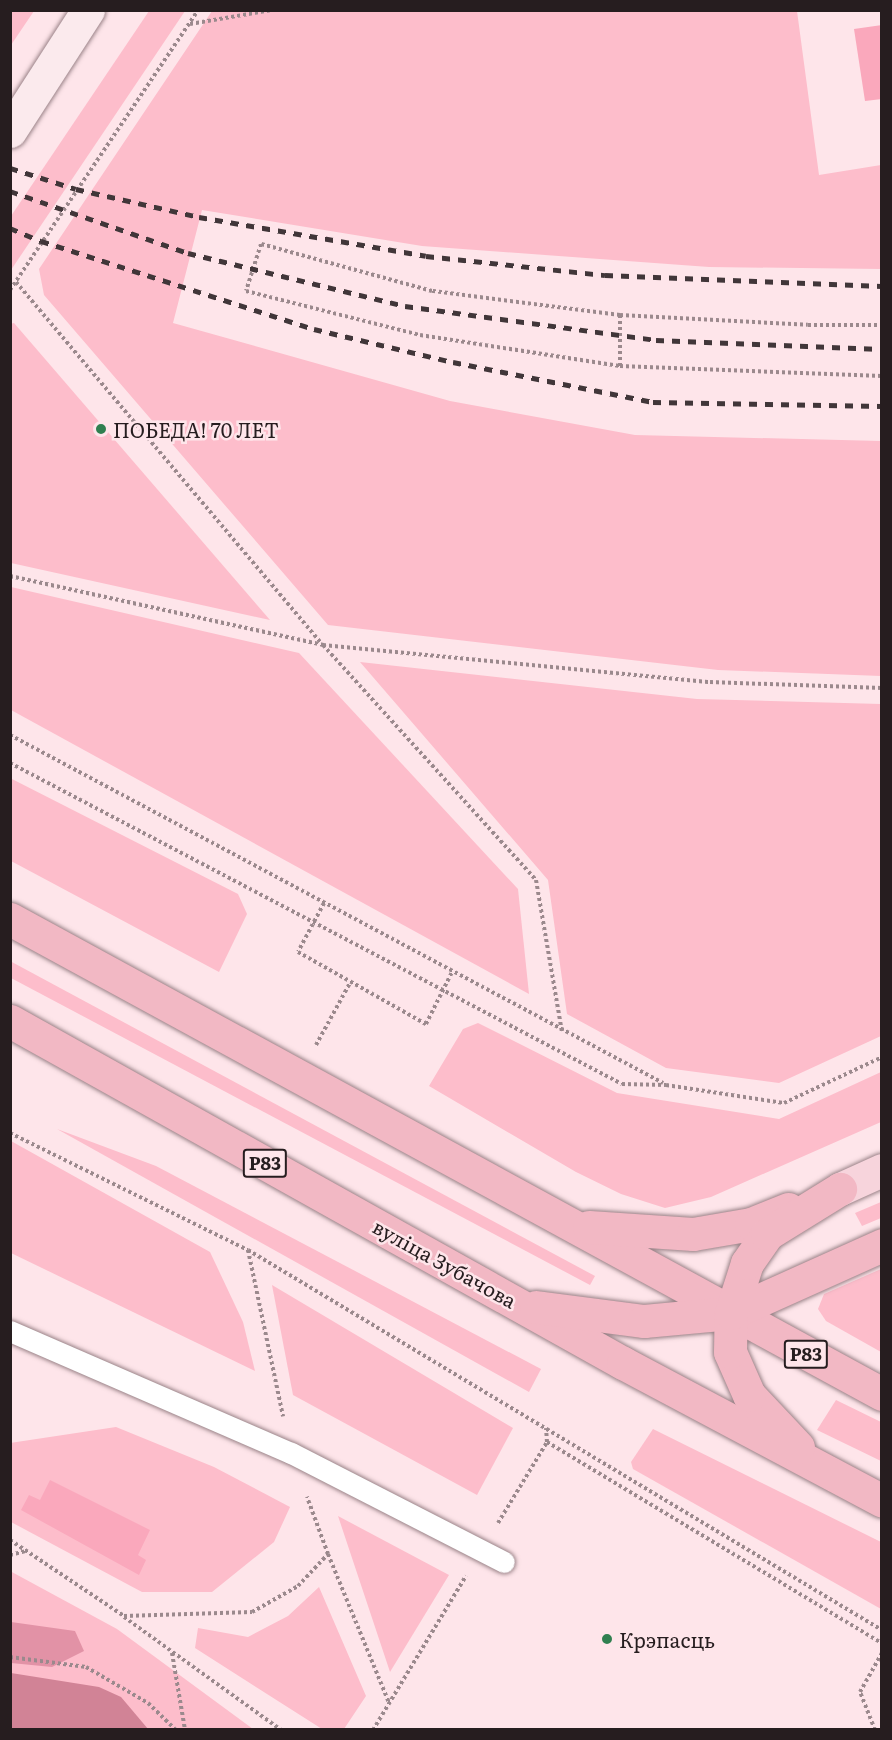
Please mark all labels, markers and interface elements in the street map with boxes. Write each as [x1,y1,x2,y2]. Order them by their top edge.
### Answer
place label: ПОБЕДА! 70 ЛЕТ [113,417,279,441]
marker: ПОБЕДА! 70 ЛЕТ [94,422,108,436]
road number: Р83 [242,1148,288,1178]
street label: вуліца Зубачова [369,1214,521,1312]
road number: Р83 [784,1339,828,1369]
place label: Крэпасць [619,1627,715,1651]
marker: Крэпасць [600,1632,614,1646]

